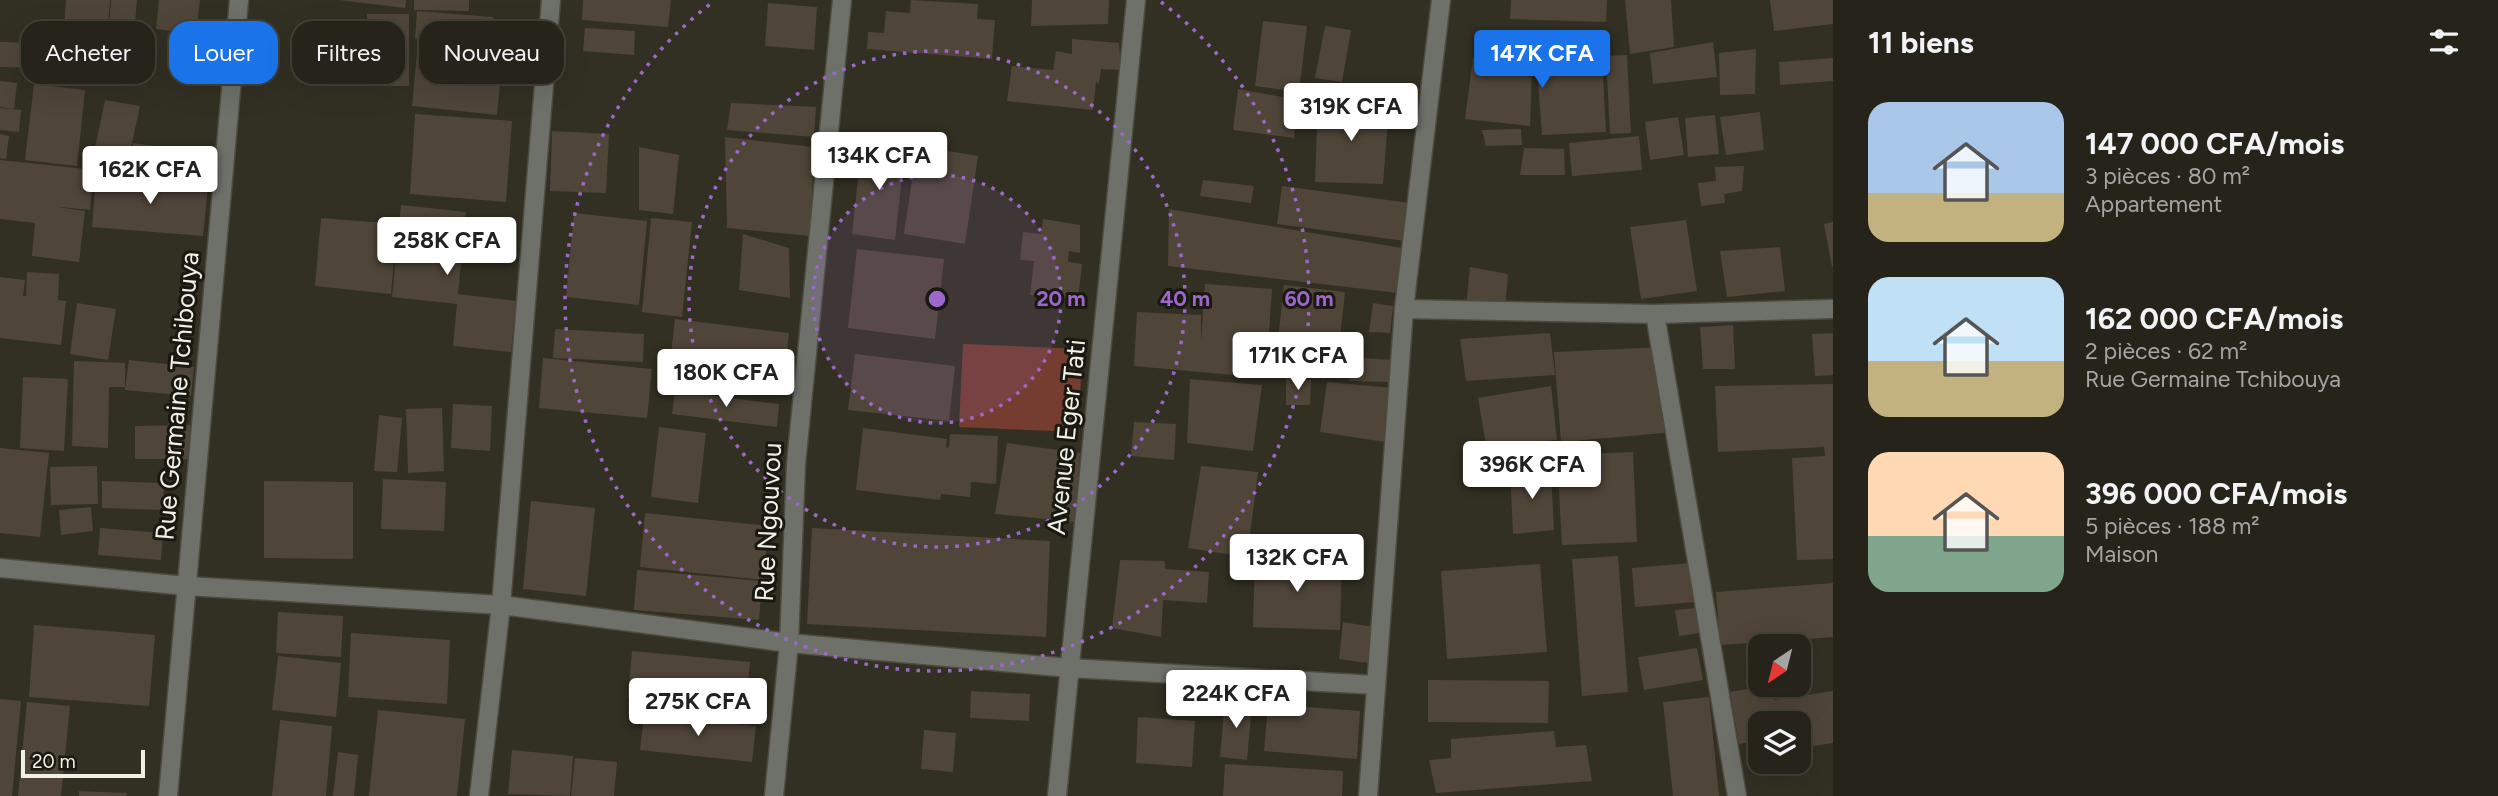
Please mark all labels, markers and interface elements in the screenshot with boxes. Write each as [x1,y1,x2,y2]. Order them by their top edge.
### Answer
chip: Acheter [21,21,155,84]
chip: Louer [169,21,278,84]
chip: Filtres [292,21,405,84]
chip: Nouveau [419,21,564,84]
icon: filters [2425,23,2463,61]
text: 11 biens [1868,24,1974,61]
pin: 147K CFA [1470,31,1614,90]
text: 147K CFA [1490,39,1594,67]
pin: 319K CFA [1279,83,1423,143]
text: 319K CFA [1300,92,1402,120]
text: 147 000 CFA/mois [2085,125,2344,162]
icon: home [1924,130,2008,214]
pin: 134K CFA [807,132,951,192]
text: 134K CFA [827,141,931,169]
pin: 162K CFA [78,146,222,206]
text: 162K CFA [99,155,202,183]
text: 3 pièces · 80 m² [2085,162,2250,190]
text: Appartement [2085,190,2222,218]
pin: 258K CFA [375,218,519,277]
text: 258K CFA [393,226,501,254]
street label: Rue Germaine Tchibouya [148,250,206,542]
text: 20 m [1036,286,1086,311]
text: 40 m [1160,286,1210,311]
text: 60 m [1284,286,1334,311]
centre of rings [925,287,949,311]
text: 162 000 CFA/mois [2085,300,2343,337]
icon: home [1924,305,2008,389]
pin: 171K CFA [1226,332,1370,392]
text: 2 pièces · 62 m² [2085,337,2247,365]
street label: Avenue Eger Tati [1040,338,1092,536]
text: 171K CFA [1249,341,1347,369]
pin: 180K CFA [654,350,798,409]
text: 180K CFA [673,358,779,386]
text: Rue Germaine Tchibouya [2085,365,2341,393]
street label: Rue Ngouvou [748,442,788,602]
pin: 396K CFA [1460,442,1604,501]
text: 396K CFA [1479,450,1585,478]
text: 396 000 CFA/mois [2085,475,2347,512]
icon: home [1924,480,2008,564]
text: 5 pièces · 188 m² [2085,512,2260,540]
pin: 132K CFA [1225,534,1369,594]
text: Maison [2085,540,2158,568]
text: 132K CFA [1246,543,1348,571]
north arrow [1748,634,1811,696]
map controls [1748,634,1811,774]
pin: 224K CFA [1164,670,1308,730]
pin: 275K CFA [626,678,770,738]
text: 224K CFA [1182,679,1290,707]
text: 275K CFA [645,687,751,715]
button: layers [1748,711,1811,774]
scale bar [21,747,145,779]
text: 20 m [32,750,76,773]

